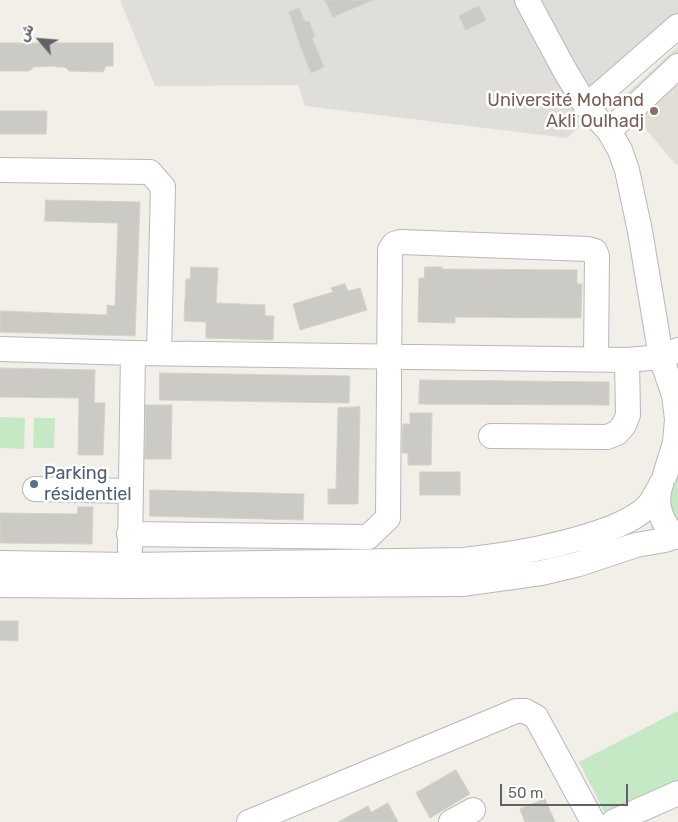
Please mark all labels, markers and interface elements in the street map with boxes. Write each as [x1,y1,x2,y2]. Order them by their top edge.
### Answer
north arrow [15,15,65,65]
text: ش [15,21,38,45]
place label: Université Mohand Akli Oulhadj [487,90,644,132]
marker: Université Mohand Akli Oulhadj [648,105,660,117]
place label: Parking résidentiel [44,463,132,506]
marker: Parking résidentiel [28,478,40,490]
scale bar [503,774,630,806]
text: 50 m [508,784,543,802]

